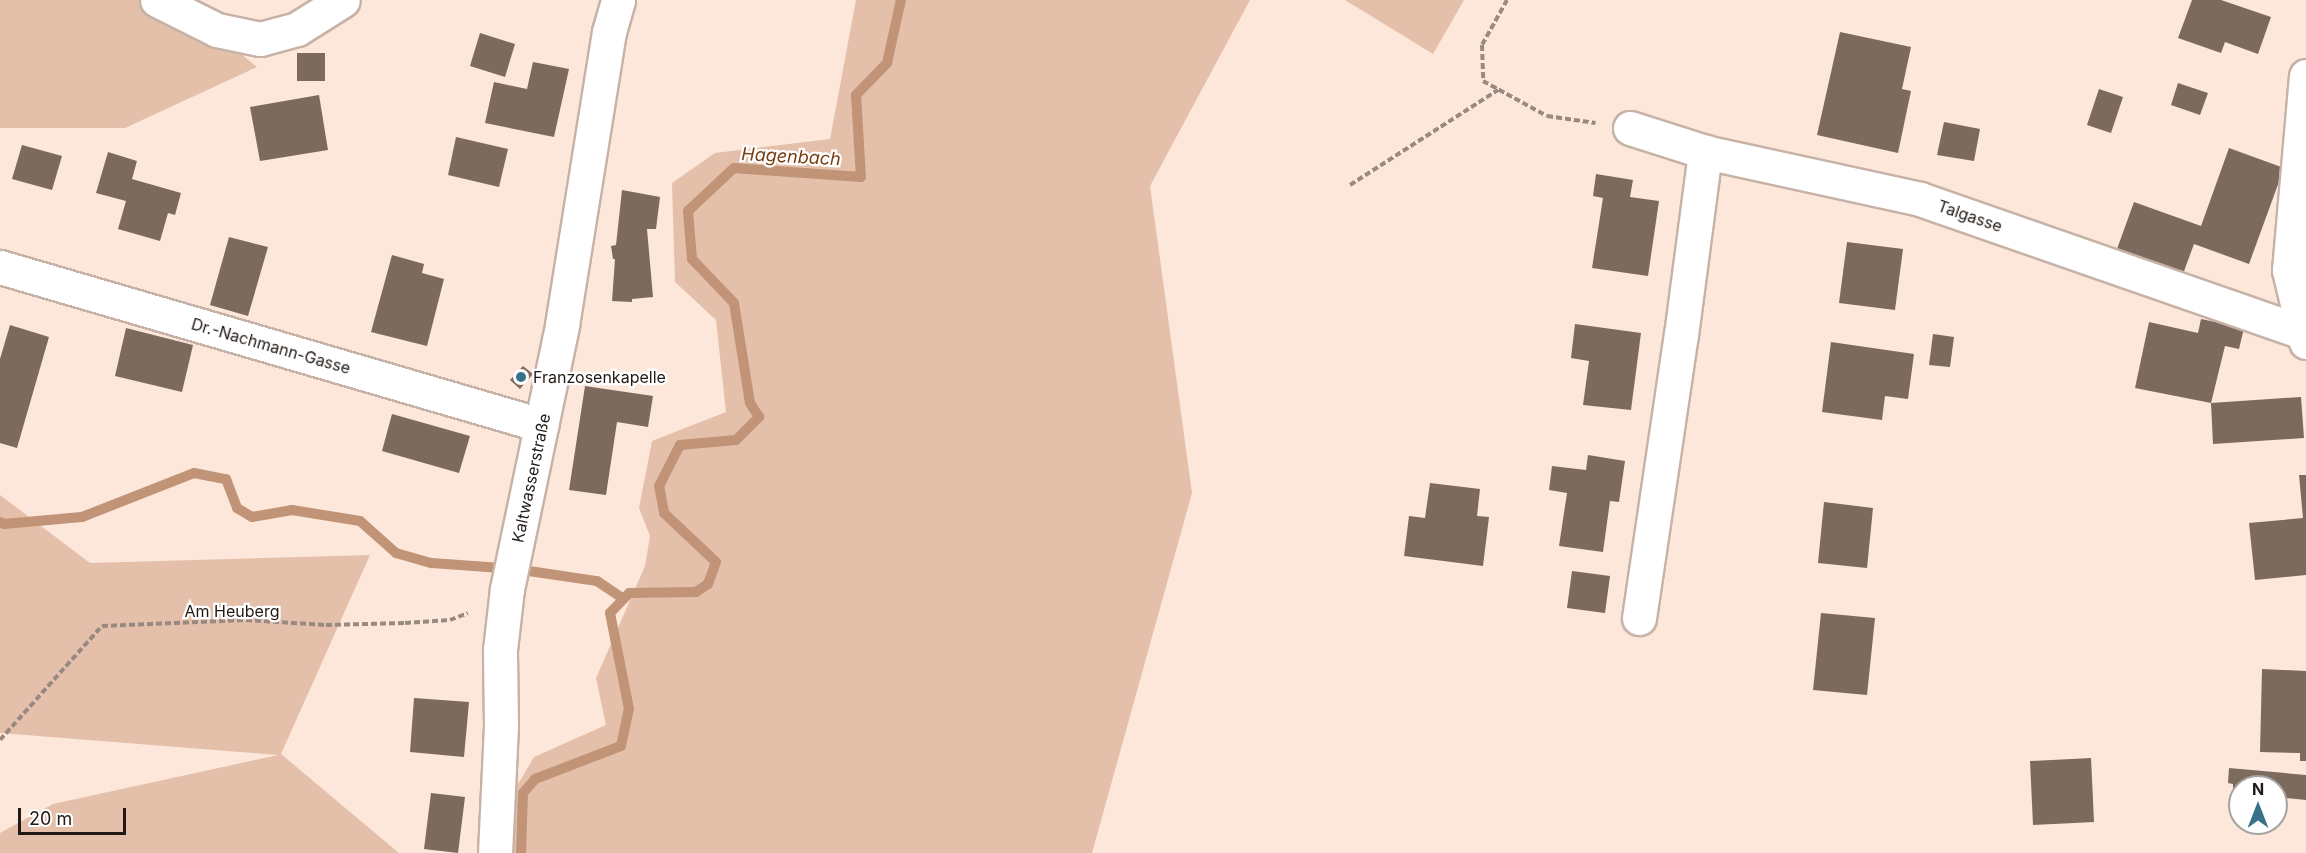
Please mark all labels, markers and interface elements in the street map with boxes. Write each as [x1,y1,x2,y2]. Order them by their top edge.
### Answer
water label: Hagenbach [741,144,841,170]
street label: Talgasse [1935,196,2005,236]
street label: Dr.-Nachmann-Gasse [189,314,353,378]
place label: Franzosenkapelle [533,367,666,387]
marker: Franzosenkapelle [514,370,528,384]
street label: Kaltwasserstraße [508,412,554,544]
street label: Am Heuberg [185,601,279,621]
north arrow [2228,775,2288,835]
text: N [2252,779,2264,799]
scale bar [21,796,129,834]
text: 20 m [29,808,72,829]

